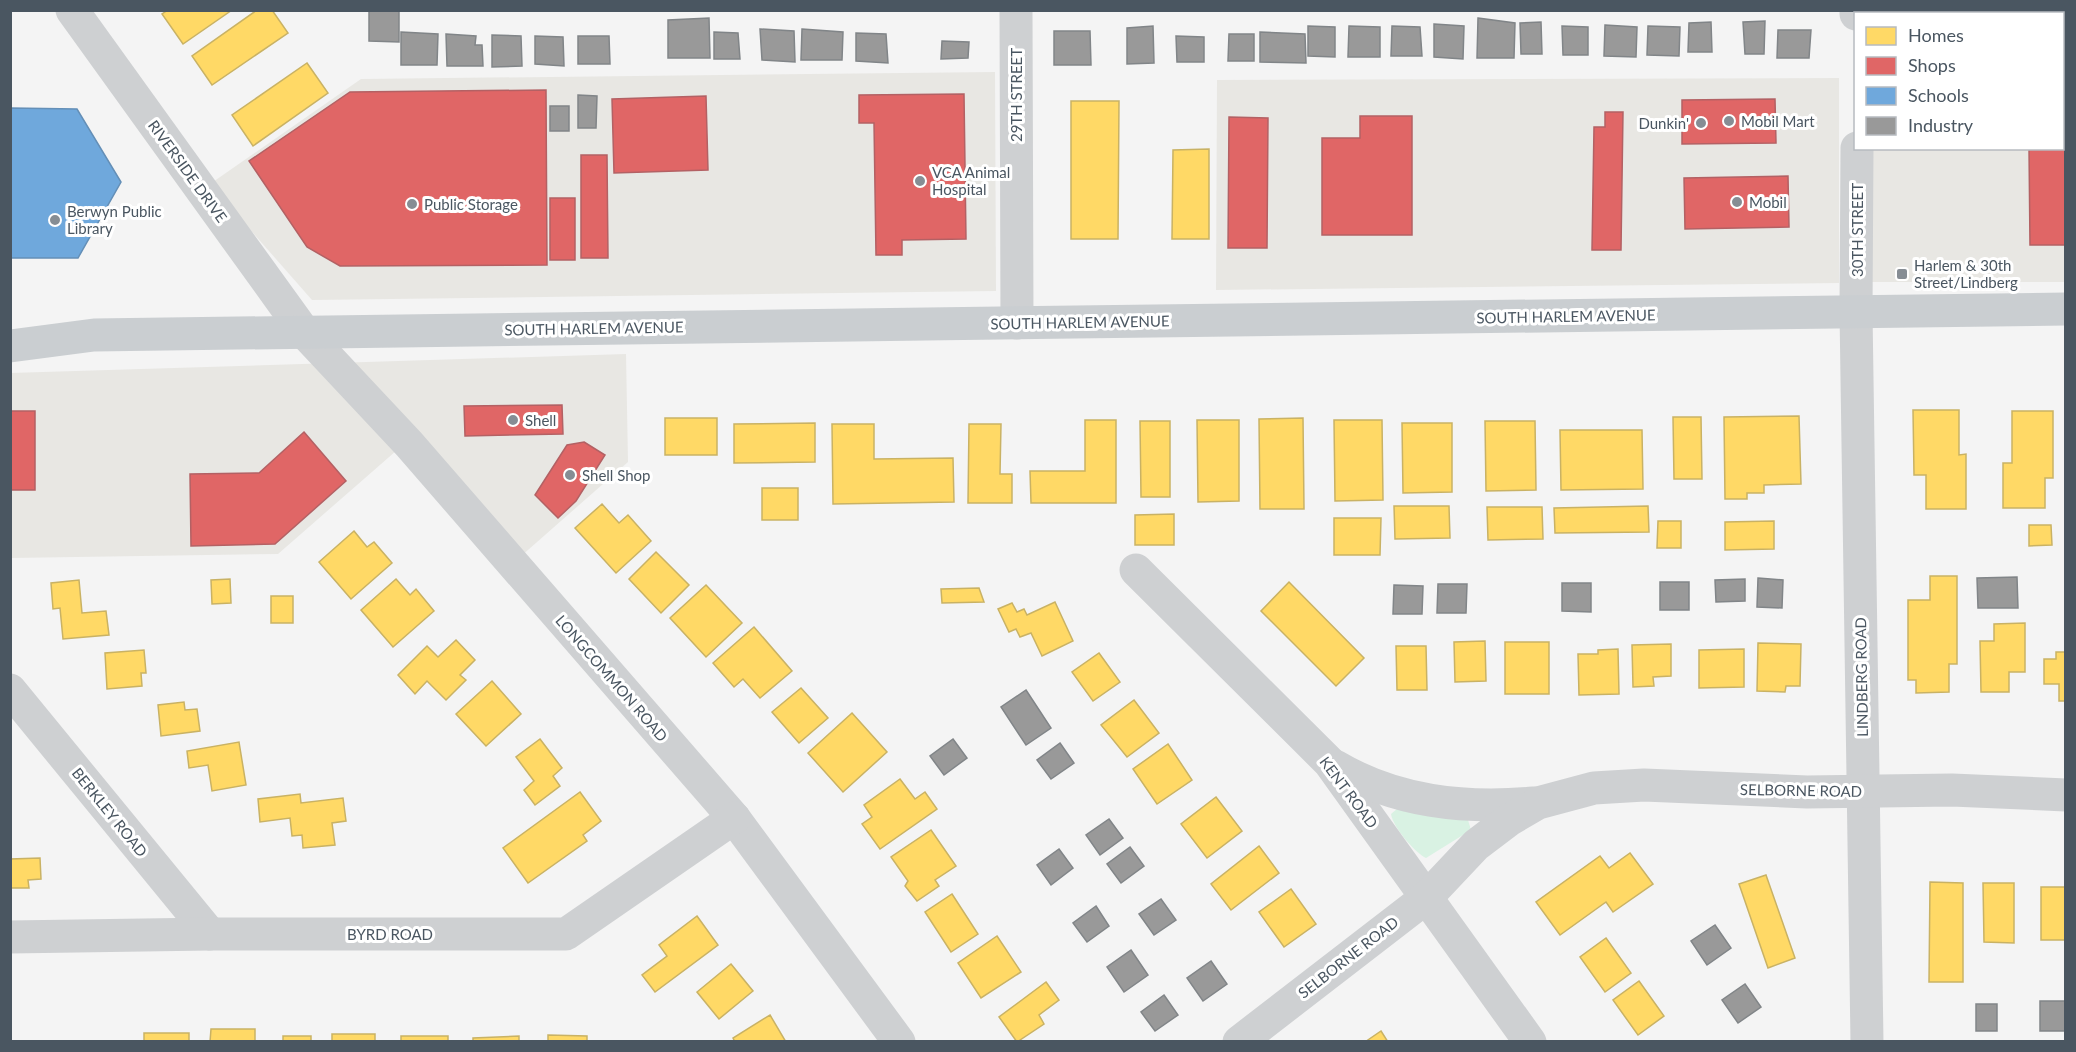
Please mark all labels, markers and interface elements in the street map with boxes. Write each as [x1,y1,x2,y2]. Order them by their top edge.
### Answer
legend [1854,12,2064,150]
text: Homes [1908,24,1964,46]
street label: 29TH STREET [1007,48,1025,142]
text: Shops [1908,54,1956,76]
text: Schools [1908,84,1969,106]
place label: Mobil Mart [1741,112,1815,130]
place label: Dunkin' [1638,114,1689,132]
marker: Mobil Mart [1722,114,1736,128]
text: Industry [1908,114,1974,136]
street label: RIVERSIDE DRIVE [145,116,231,226]
marker: Dunkin' [1694,116,1708,130]
place label: VCA Animal Hospital [932,163,1010,198]
marker: VCA Animal Hospital [913,174,927,188]
street label: 30TH STREET [1848,183,1866,277]
place label: Mobil [1749,193,1787,211]
place label: Public Storage [424,195,518,213]
marker: Mobil [1730,195,1744,209]
marker: Public Storage [405,197,419,211]
place label: Berwyn Public Library [67,202,162,237]
marker: Berwyn Public Library [48,213,62,227]
place label: Harlem & 30th Street/Lindberg [1914,256,2018,291]
marker: Harlem & 30th Street/Lindberg [1895,267,1909,281]
street label: SOUTH HARLEM AVENUE [1476,305,1656,327]
street label: SOUTH HARLEM AVENUE [990,311,1170,333]
street label: SOUTH HARLEM AVENUE [504,317,684,339]
place label: Shell [525,411,556,429]
marker: Shell [506,413,520,427]
place label: Shell Shop [582,466,651,484]
marker: Shell Shop [563,468,577,482]
street label: LONGCOMMON ROAD [552,611,672,745]
street label: LINDBERG ROAD [1851,617,1871,737]
street label: KENT ROAD [1316,753,1382,831]
street label: BERKLEY ROAD [69,764,151,860]
street label: SELBORNE ROAD [1740,780,1862,800]
street label: SELBORNE ROAD [1294,912,1402,1002]
street label: BYRD ROAD [347,925,433,943]

